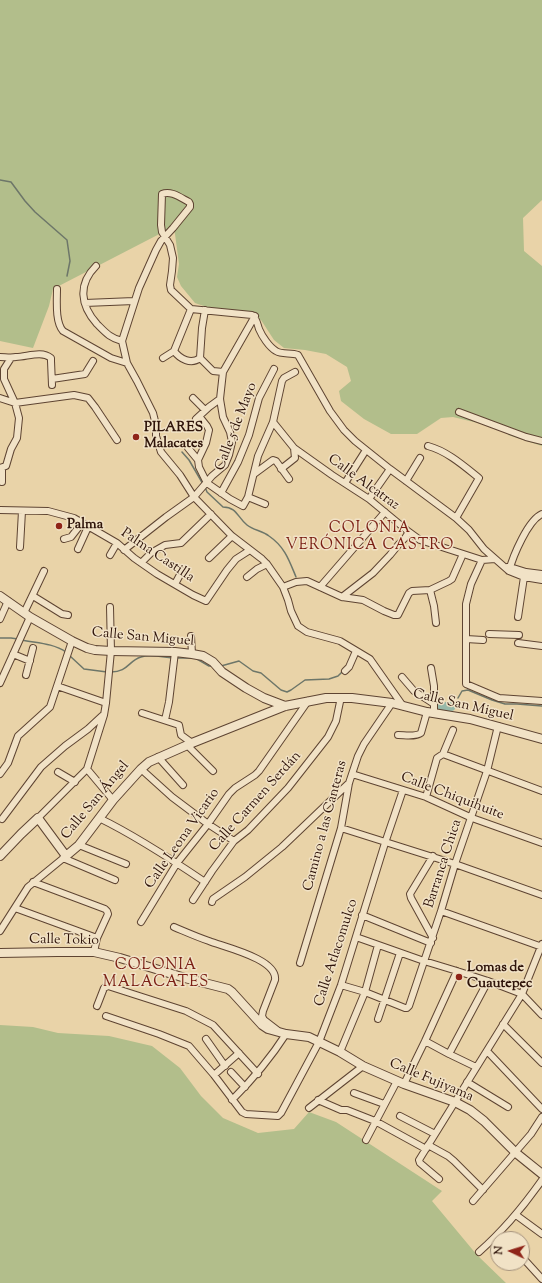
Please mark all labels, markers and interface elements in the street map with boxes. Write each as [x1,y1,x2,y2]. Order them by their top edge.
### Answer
street label: Calle 5 de Mayo [212,380,262,474]
place label: PILARES Malacates [144,421,203,454]
marker: PILARES Malacates [131,432,141,442]
street label: Calle Alcatraz [324,451,402,515]
place label: Palma [67,518,103,534]
district label: COLONIA VERÓNICA CASTRO [286,520,454,555]
marker: Palma [54,521,64,531]
street label: Palma Castilla [117,525,197,587]
street label: Calle San Miguel [91,625,195,651]
street label: Calle San Miguel [411,686,515,726]
street label: Calle Carmen Serdán [207,748,305,856]
street label: Calle San Ángel [58,758,134,844]
street label: Camino a las Canteras [301,759,351,893]
street label: Calle Chiquihuite [398,770,506,824]
street label: Calle Leona Vicario [142,786,224,892]
street label: Barranca Chica [422,818,466,910]
street label: Calle Atlacomulco [312,897,362,1009]
street label: Calle Tokio [29,932,99,950]
district label: COLONIA MALACATES [103,957,209,992]
place label: Lomas de Cuautepec [467,961,532,994]
marker: Lomas de Cuautepec [454,972,464,982]
street label: Calle Fujiyama [386,1056,476,1106]
north arrow [490,1231,530,1271]
text: N [491,1245,507,1255]

